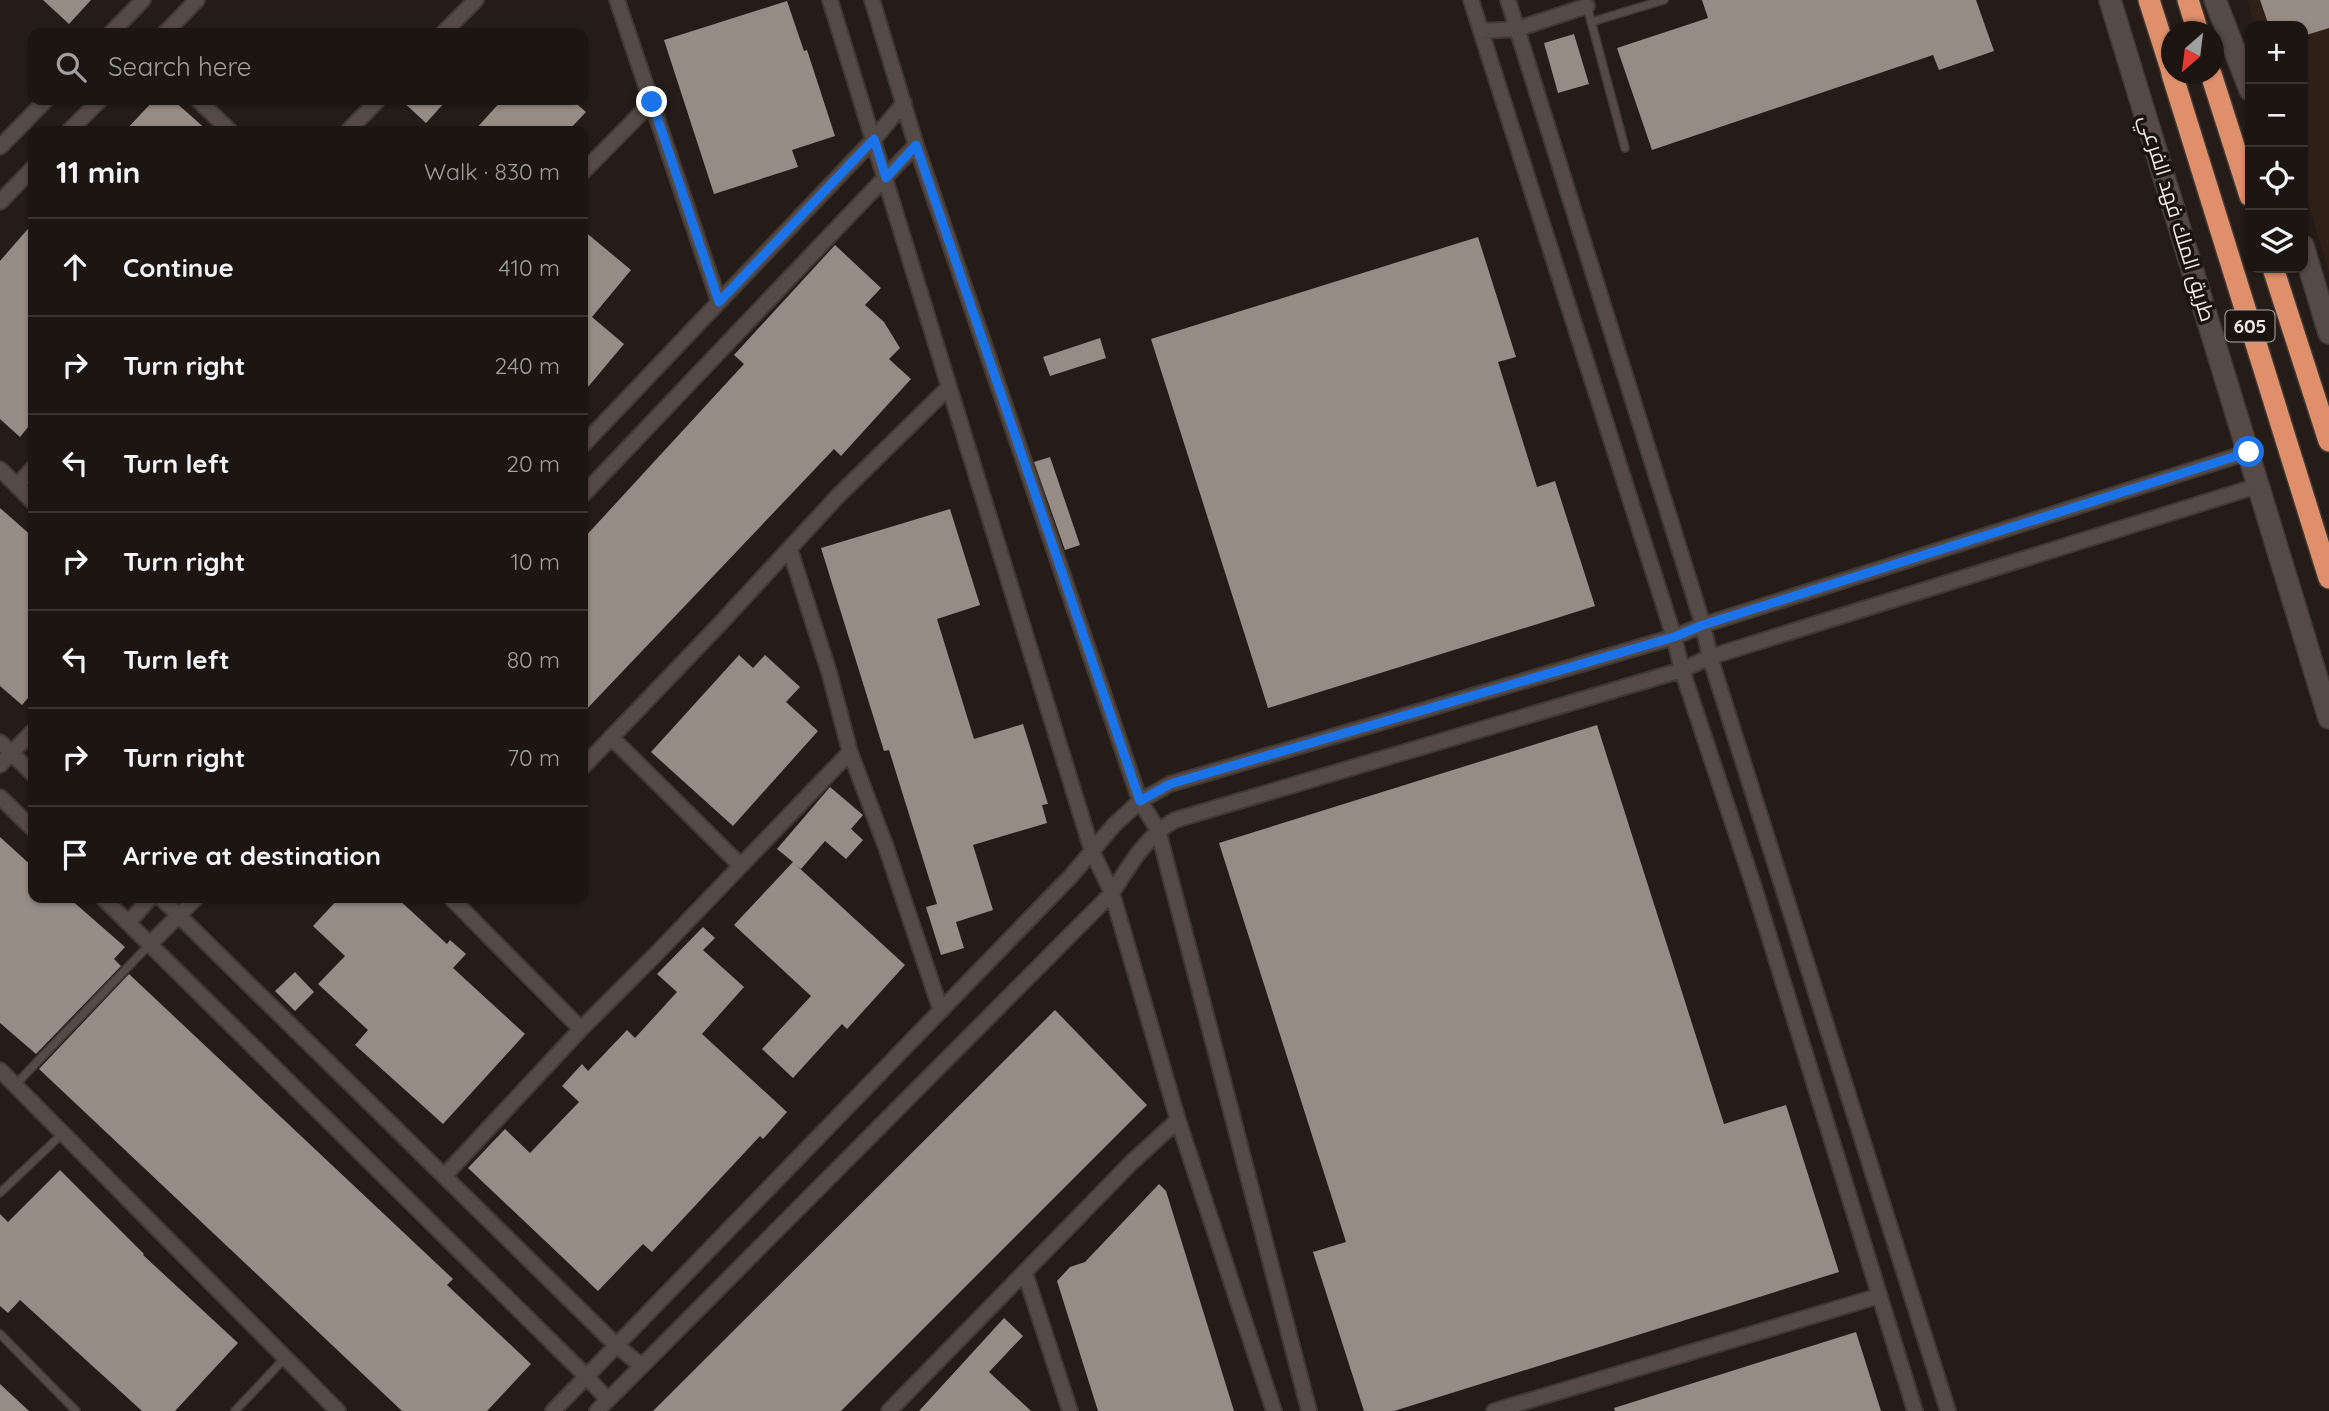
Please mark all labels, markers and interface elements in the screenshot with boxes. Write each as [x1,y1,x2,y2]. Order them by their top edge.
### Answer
north arrow [2161,21,2224,84]
map controls [2245,21,2308,273]
button: + [2245,21,2308,84]
search box [28,28,588,105]
icon: search [52,48,90,86]
text: Search here [108,50,252,83]
button: − [2245,84,2308,147]
route end [636,86,667,117]
street label: طريق الملك فهد الفرعي [2130,112,2222,325]
button: locate [2245,147,2308,210]
text: 11 min [56,153,140,191]
text: Walk · 830 m [424,157,560,186]
button: layers [2245,210,2308,273]
icon: ahead [56,248,94,286]
text: Continue [123,251,234,284]
text: 410 m [499,253,560,282]
road number: 605 [2226,310,2274,342]
icon: right [56,346,94,384]
text: Turn right [123,349,245,382]
text: 240 m [495,351,560,380]
route start [2233,436,2264,467]
icon: left [56,444,94,482]
text: Turn left [123,447,230,480]
text: 20 m [506,449,560,478]
icon: right [56,542,94,580]
text: Turn right [123,545,245,578]
text: 10 m [511,547,560,576]
icon: left [56,640,94,678]
text: Turn left [123,643,230,676]
text: 80 m [507,645,560,674]
icon: right [56,738,94,776]
text: Turn right [123,741,245,774]
text: 70 m [507,743,560,772]
icon: arrive [56,836,94,874]
text: Arrive at destination [123,839,381,872]

